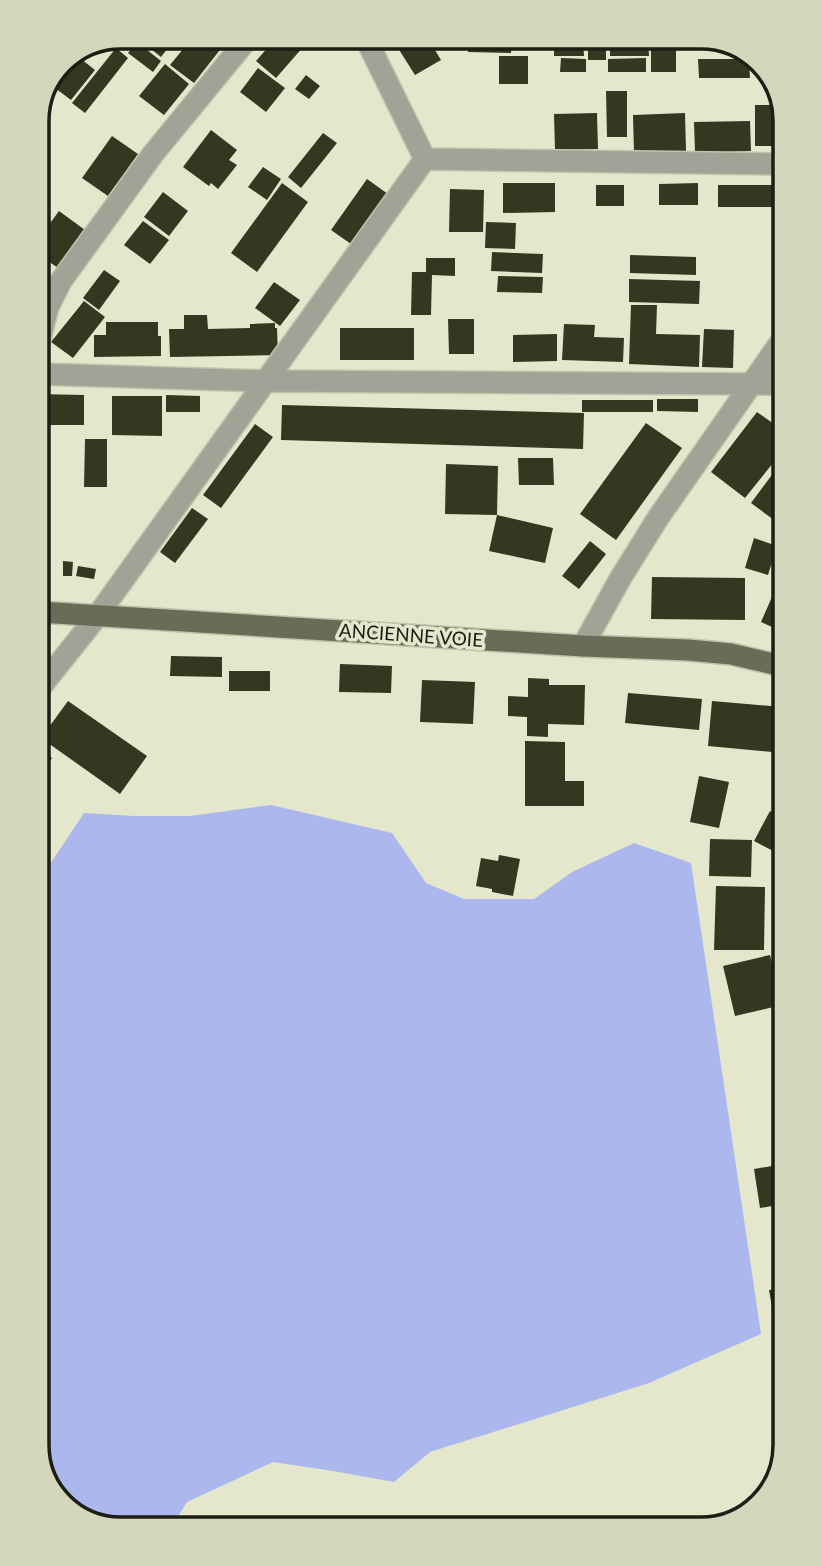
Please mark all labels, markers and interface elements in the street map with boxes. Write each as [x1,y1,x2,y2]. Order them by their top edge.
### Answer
street label: ANCIENNE VOIE [338,618,484,651]

